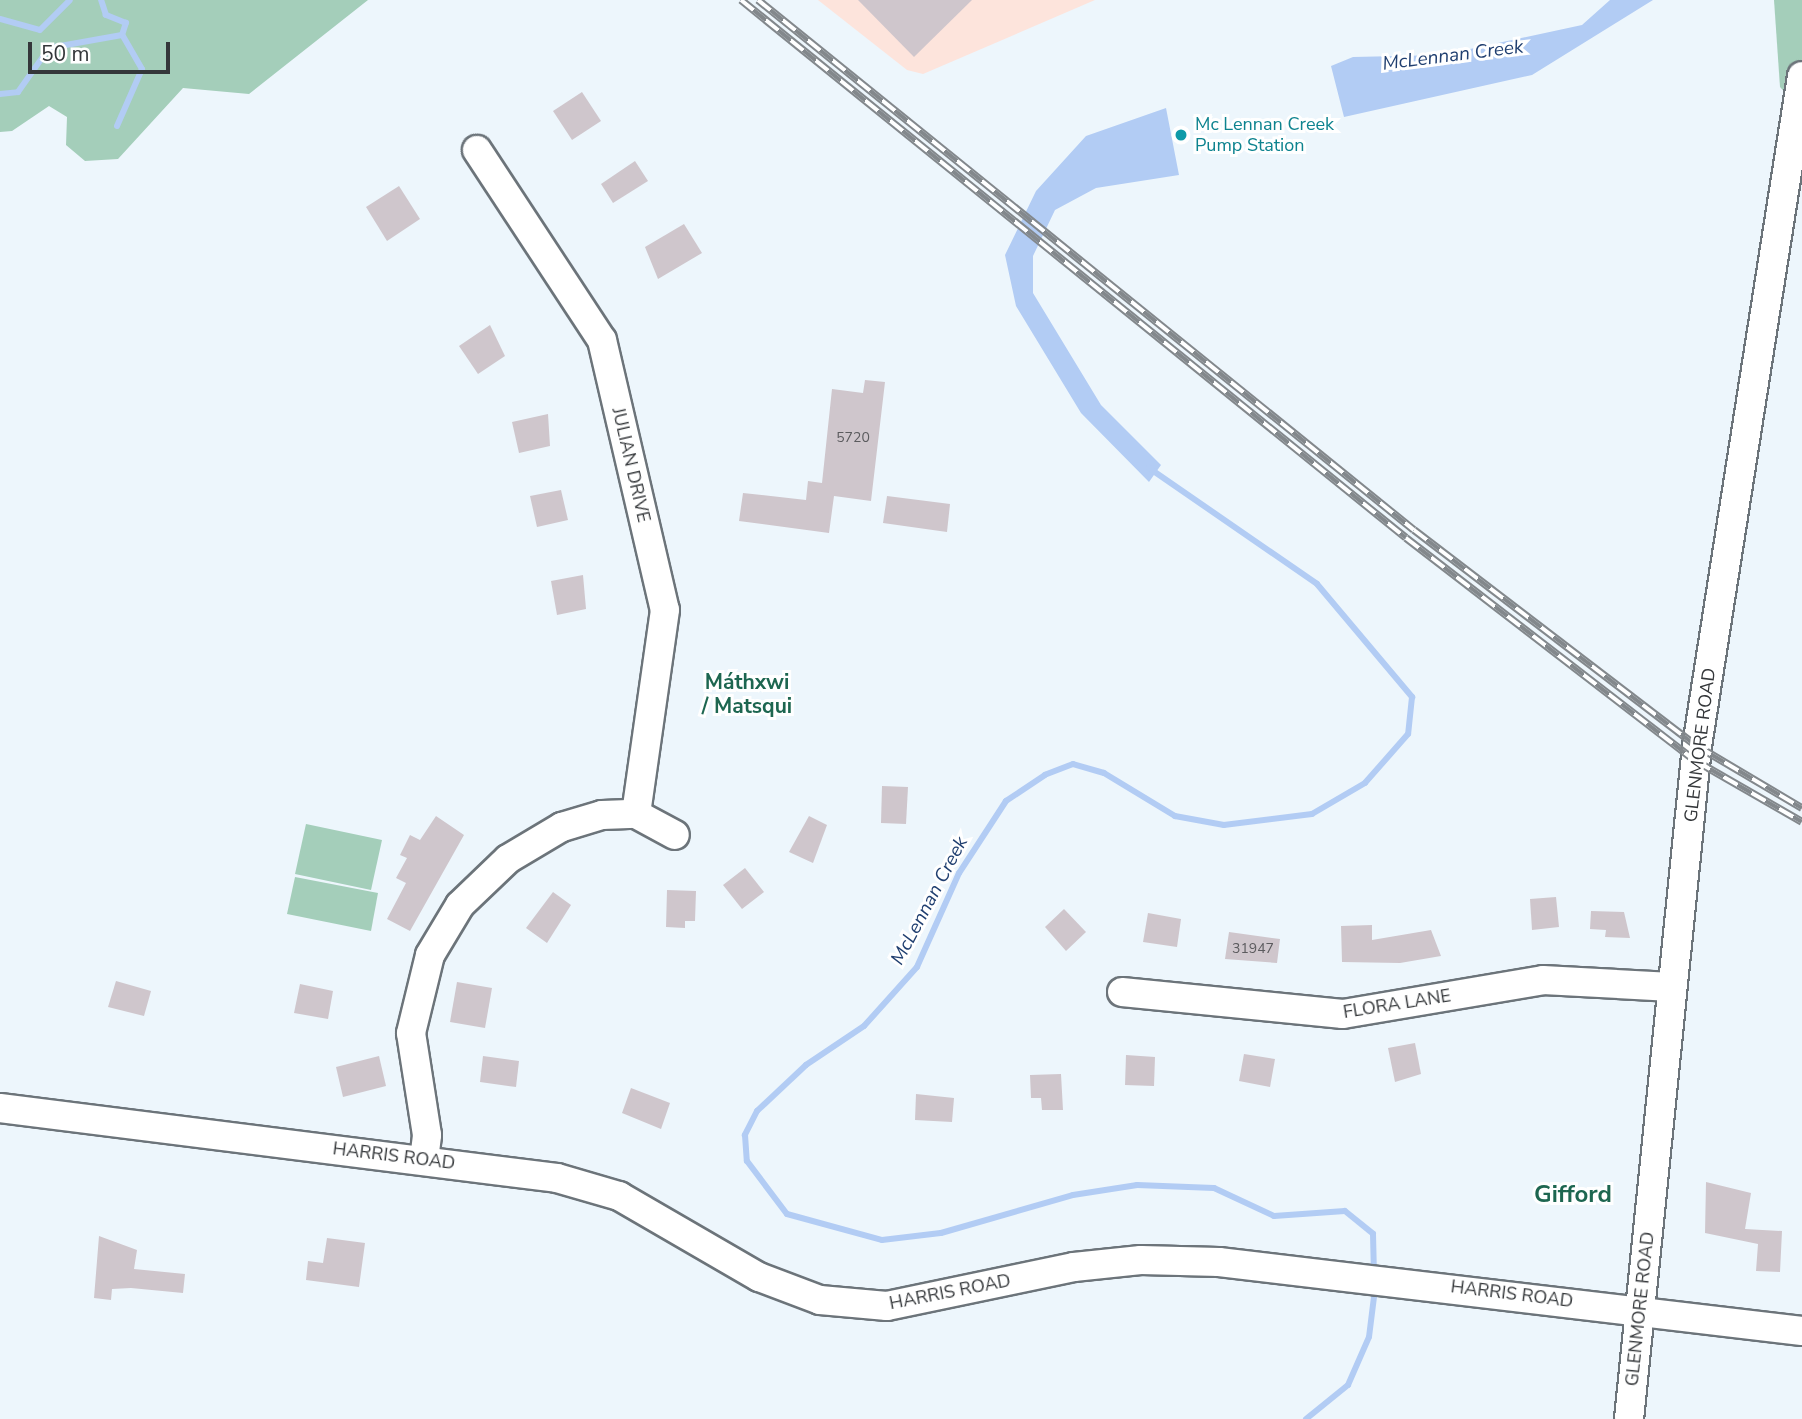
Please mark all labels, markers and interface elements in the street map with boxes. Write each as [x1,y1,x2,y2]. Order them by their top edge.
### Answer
scale bar [32,28,173,72]
water label: McLennan Creek [1381,36,1525,76]
text: 50 m [41,40,90,68]
place label: Mc Lennan Creek Pump Station [1195,114,1334,156]
marker: Mc Lennan Creek Pump Station [1173,127,1189,143]
street label: JULIAN DRIVE [607,405,655,525]
house number: 5720 [836,430,870,446]
street label: GLENMORE ROAD [1680,667,1720,823]
district label: Máthxwi / Matsqui [702,669,792,719]
water label: McLennan Creek [887,833,973,969]
house number: 31947 [1232,941,1274,957]
street label: FLORA LANE [1342,985,1452,1023]
street label: HARRIS ROAD [332,1138,456,1174]
district label: Gifford [1534,1181,1612,1209]
street label: GLENMORE ROAD [1621,1231,1659,1387]
street label: HARRIS ROAD [887,1270,1013,1314]
street label: HARRIS ROAD [1450,1276,1574,1312]

